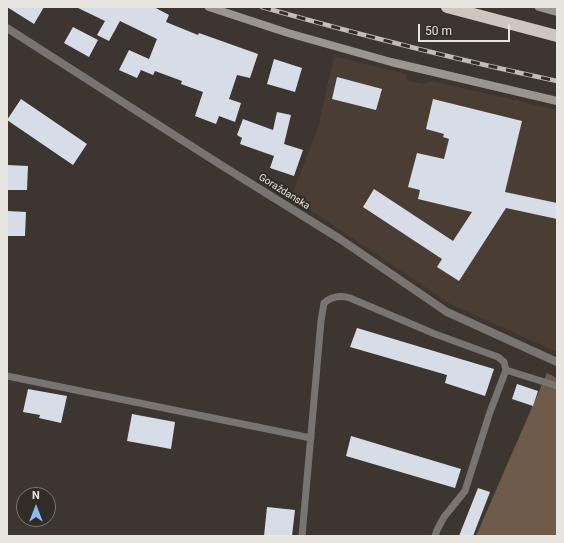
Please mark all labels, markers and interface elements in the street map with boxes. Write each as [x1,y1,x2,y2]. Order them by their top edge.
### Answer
scale bar [420,16,512,42]
text: 50 m [425,24,452,38]
street label: Goraždanska [256,171,312,213]
north arrow [16,487,56,527]
text: N [32,489,40,502]

